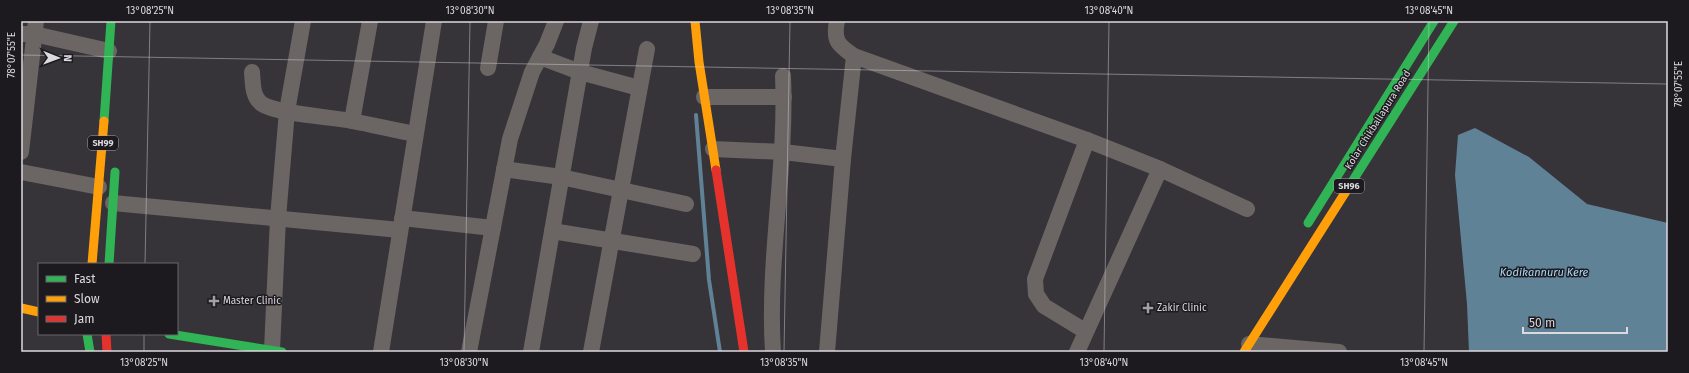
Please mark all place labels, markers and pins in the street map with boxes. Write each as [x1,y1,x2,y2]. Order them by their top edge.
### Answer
marker: Master Clinic [208,295,220,307]
place label: Master Clinic [223,295,281,307]
marker: Zakir Clinic [1142,302,1154,314]
place label: Zakir Clinic [1157,302,1207,314]

